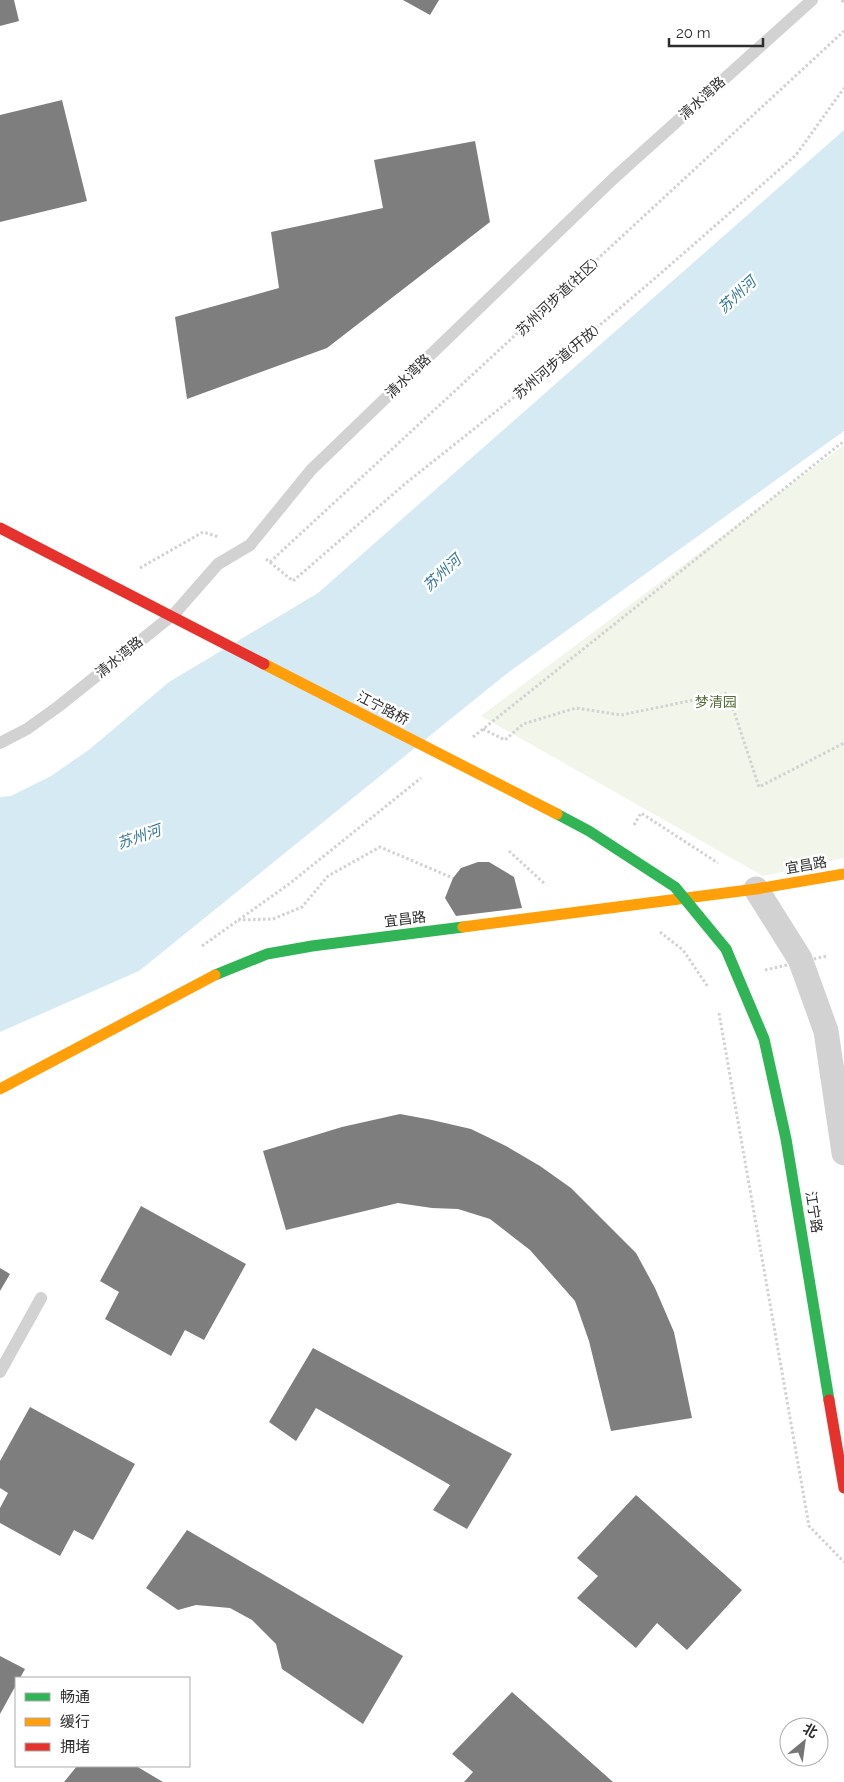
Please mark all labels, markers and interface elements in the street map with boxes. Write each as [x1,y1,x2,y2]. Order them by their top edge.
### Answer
scale bar [669,15,763,47]
text: 20 m [676,24,711,42]
street label: 清水湾路 [676,73,728,123]
street label: 苏州河步道(社区) [513,255,601,339]
water label: 苏州河 [714,271,762,317]
street label: 苏州河步道(开放) [510,322,602,402]
street label: 清水湾路 [382,351,434,401]
water label: 苏州河 [419,549,467,595]
street label: 清水湾路 [92,633,146,681]
street label: 江宁路桥 [354,688,412,728]
park label: 梦清园 [695,694,737,710]
water label: 苏州河 [115,820,166,853]
street label: 宜昌路 [784,853,828,877]
street label: 宜昌路 [383,909,427,929]
street label: 江宁路 [803,1190,825,1234]
legend [15,1677,190,1767]
text: 畅通 [60,1688,90,1706]
text: 缓行 [60,1713,90,1731]
north arrow [779,1717,829,1767]
text: 北 [800,1720,820,1741]
text: 拥堵 [60,1738,90,1756]

